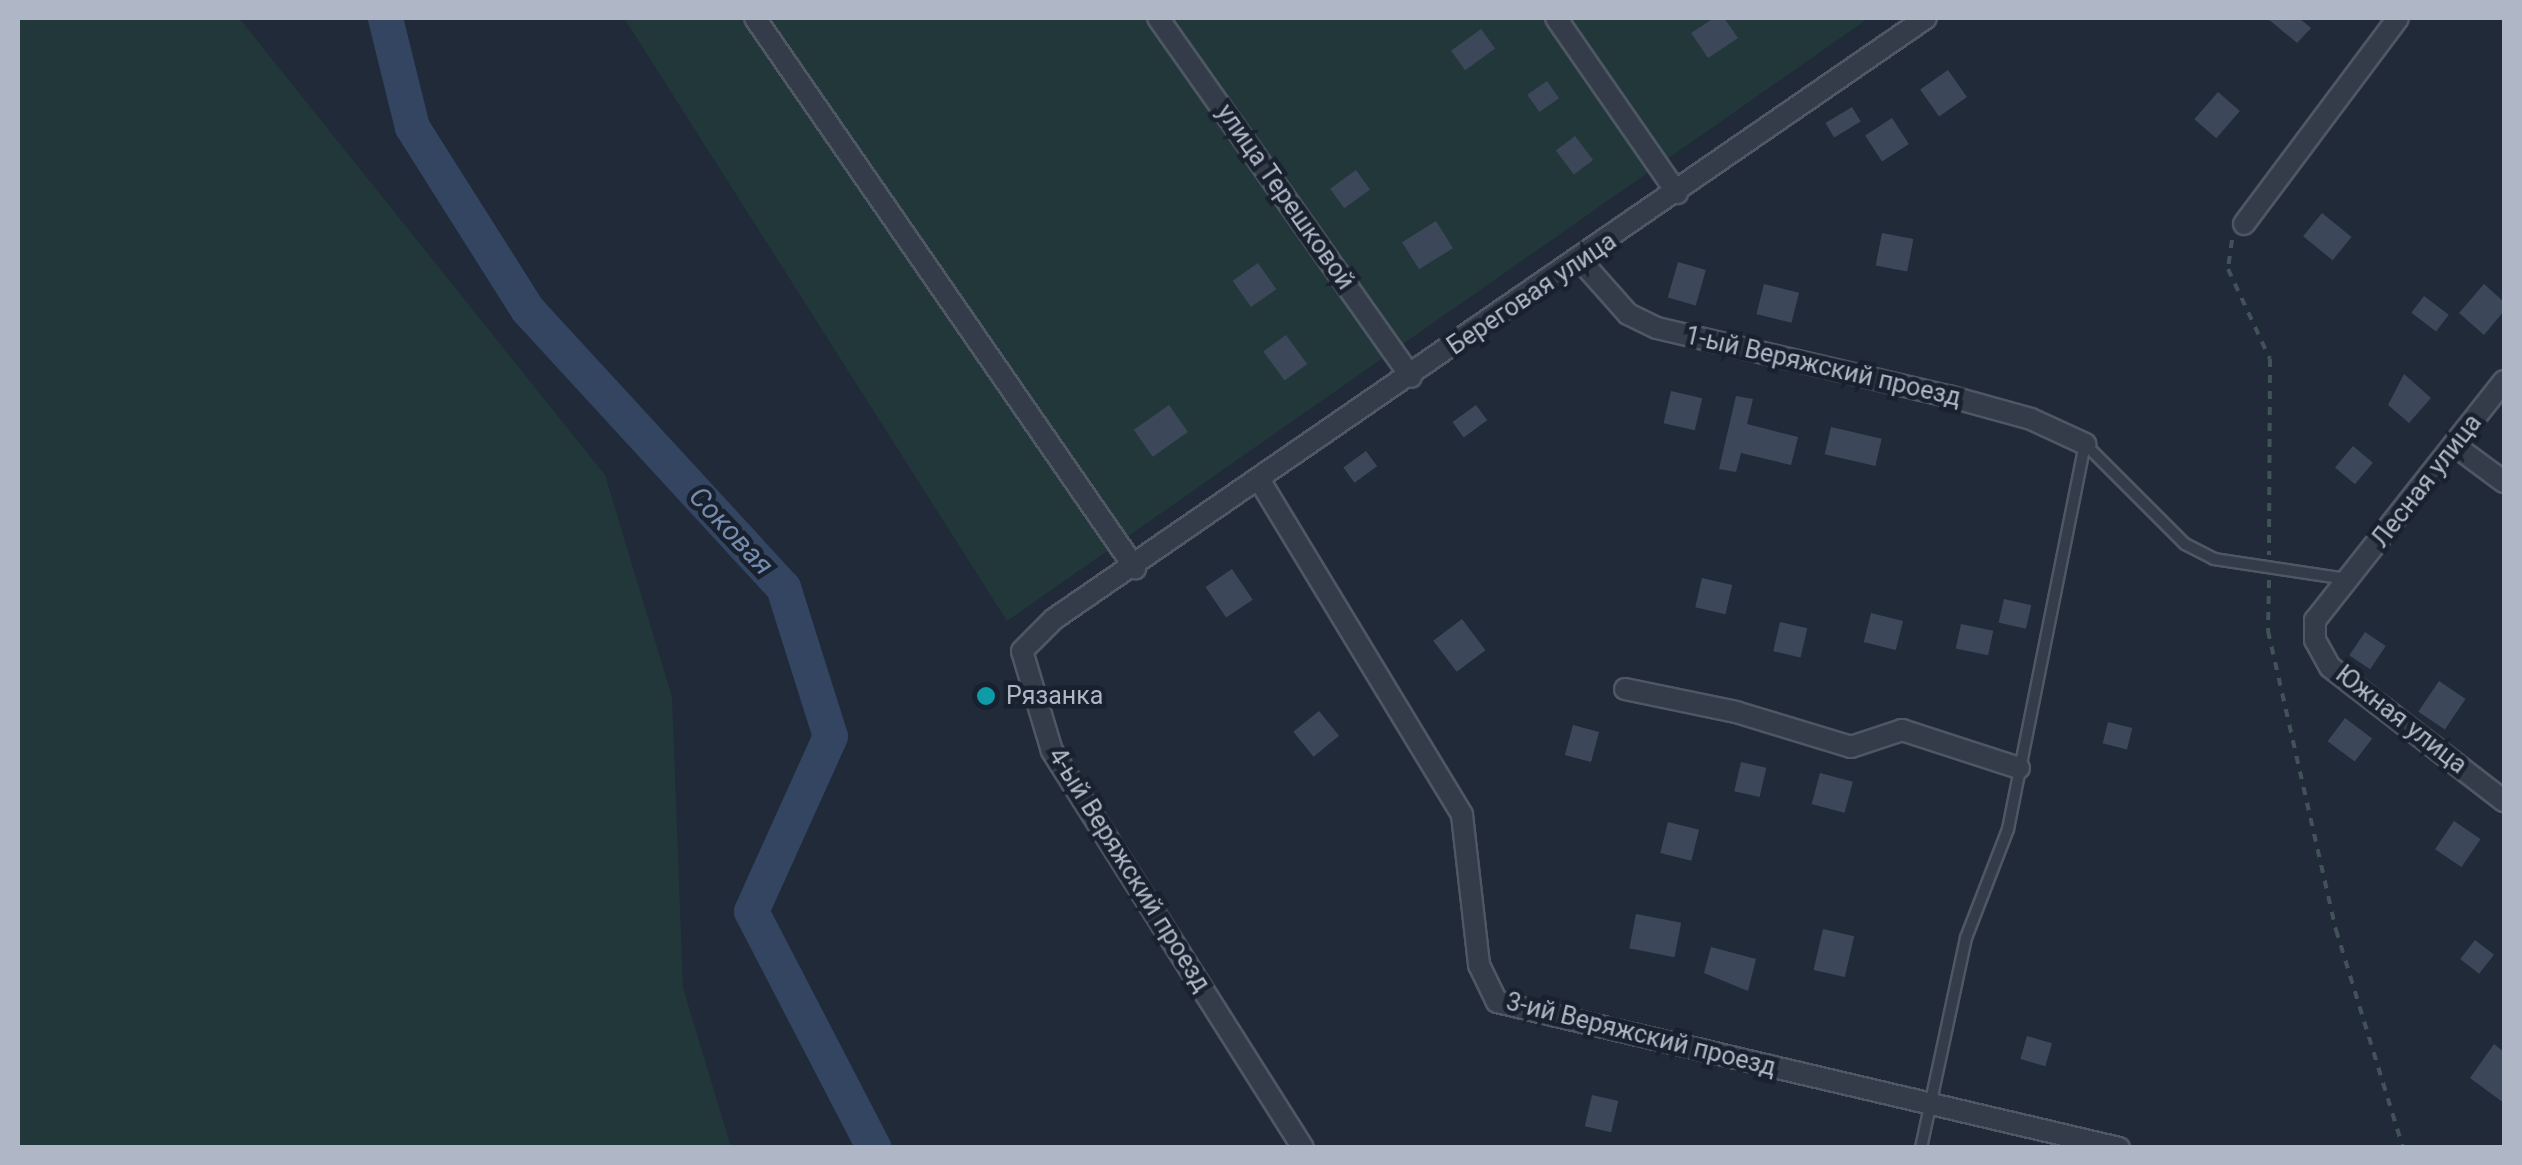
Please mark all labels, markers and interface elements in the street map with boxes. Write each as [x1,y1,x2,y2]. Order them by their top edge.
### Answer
street label: улица Терешковой [1210,98,1360,296]
street label: Береговая улица [1442,226,1622,362]
street label: 1-ый Веряжский проезд [1682,321,1964,413]
street label: Лесная улица [2366,408,2488,554]
water label: Соковая [682,480,780,582]
street label: Южная улица [2329,660,2473,780]
place label: Рязанка [1006,681,1103,711]
marker: Рязанка [975,685,997,707]
street label: 4-ый Веряжский проезд [1042,743,1216,997]
street label: 3-ий Веряжский проезд [1503,987,1779,1083]

